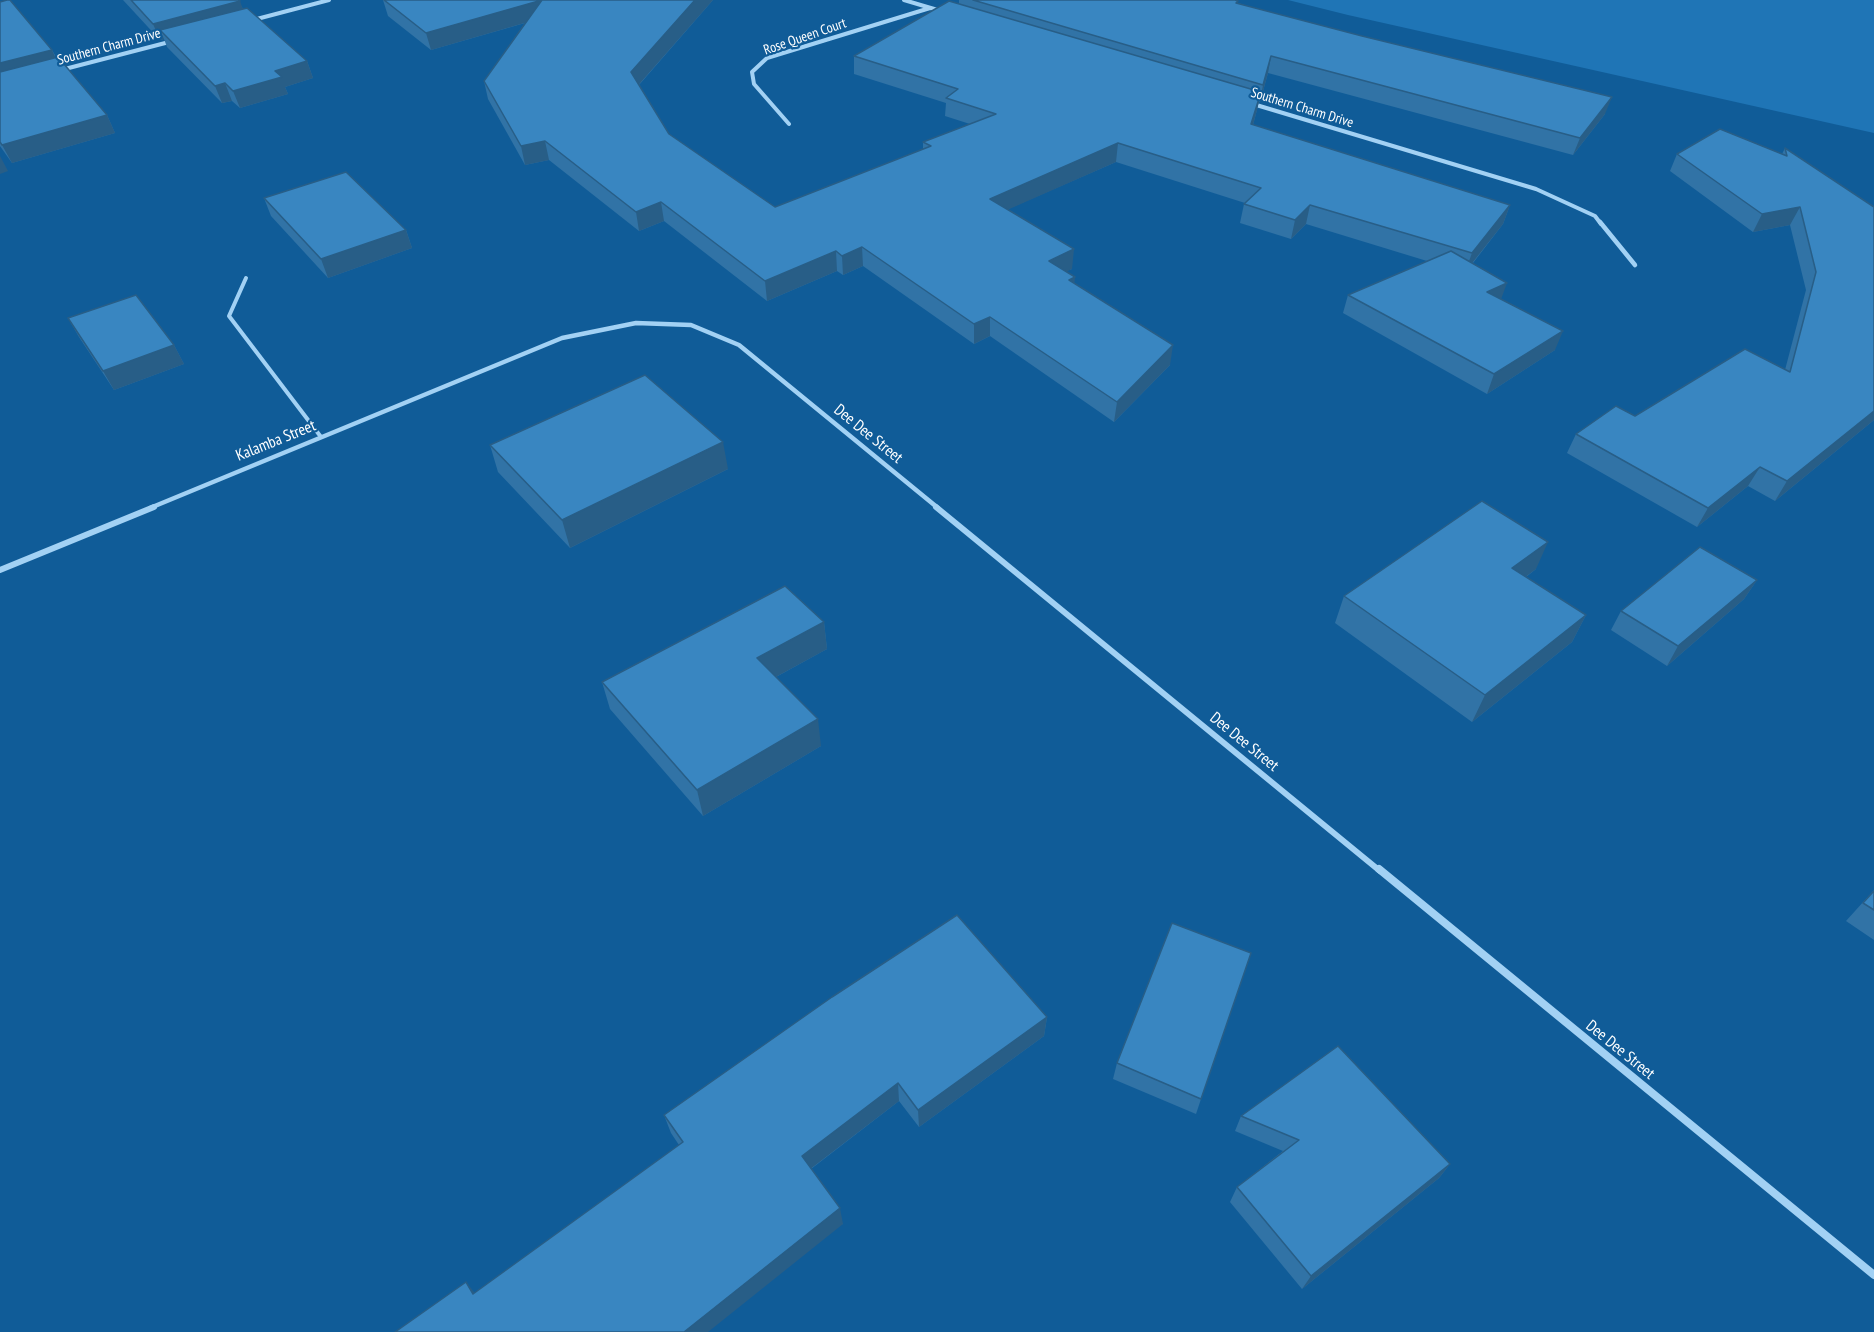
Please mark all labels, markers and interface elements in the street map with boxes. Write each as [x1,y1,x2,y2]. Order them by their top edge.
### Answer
street label: Rose Queen Court [762,15,848,59]
street label: Southern Charm Drive [55,25,163,69]
street label: Southern Charm Drive [1249,84,1355,132]
street label: Dee Dee Street [830,400,906,468]
street label: Kalamba Street [233,416,319,466]
street label: Dee Dee Street [1206,708,1282,776]
street label: Dee Dee Street [1582,1016,1658,1084]

